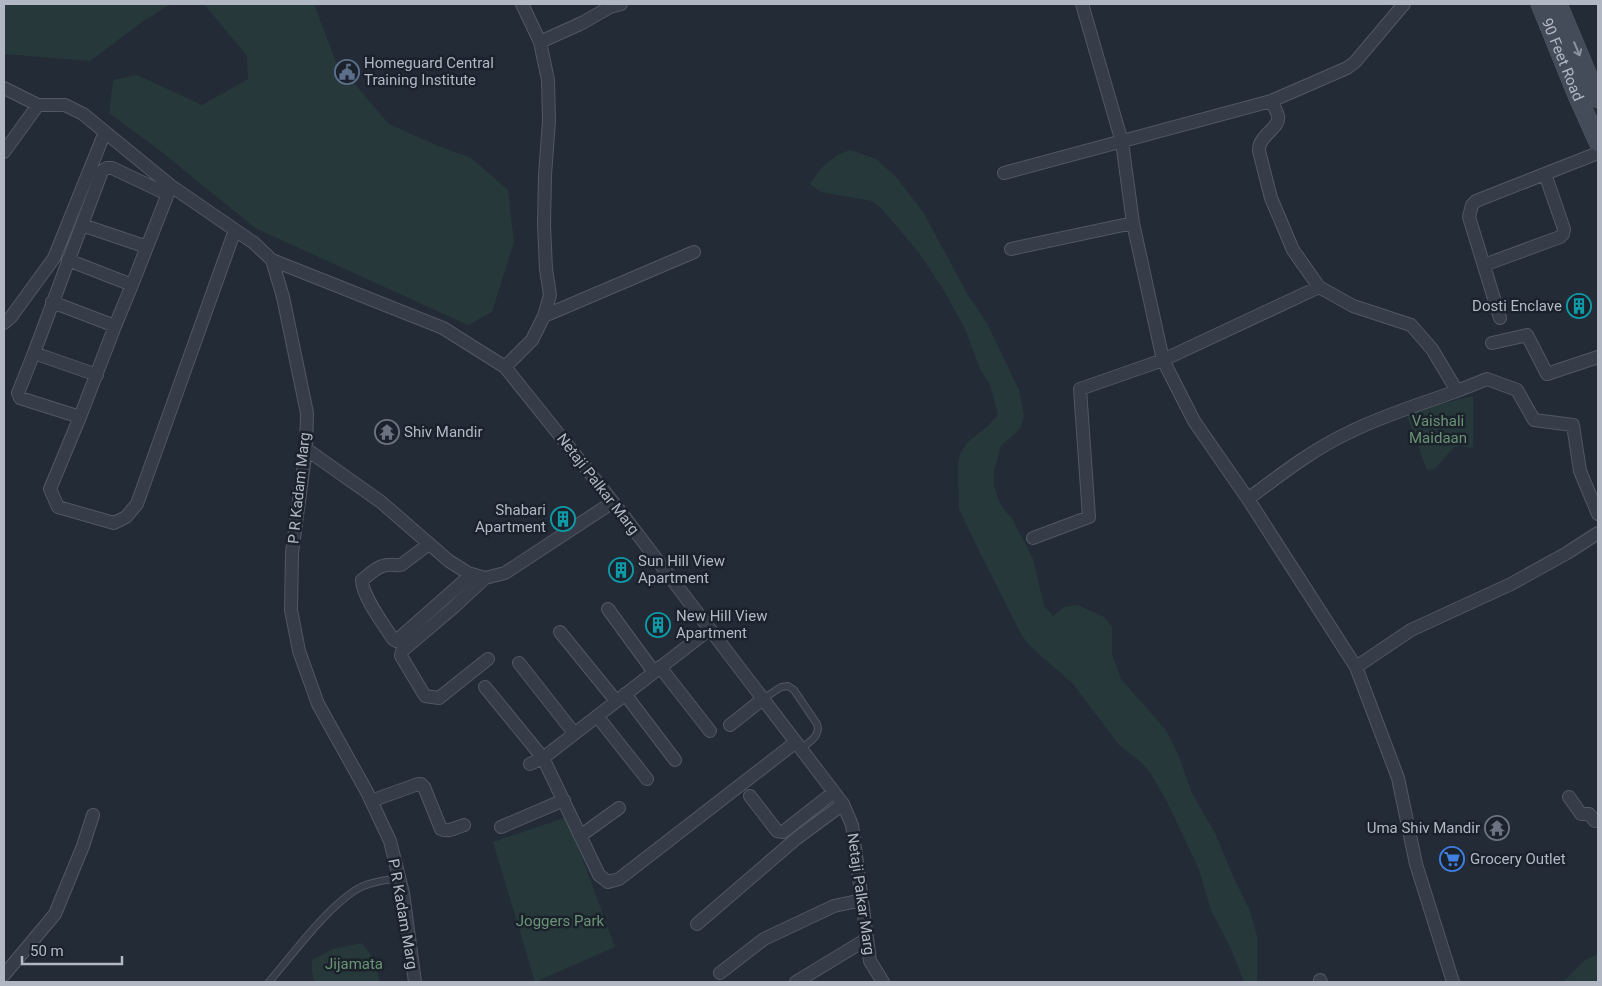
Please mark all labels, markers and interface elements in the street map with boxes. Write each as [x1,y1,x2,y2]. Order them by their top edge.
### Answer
street label: 90 Feet Road [1538,16,1587,104]
one-way arrow [1572,41,1582,56]
place label: Homeguard Central Training Institute [364,54,494,89]
public building icon: Homeguard Central Training Institute [334,59,360,85]
building icon: Dosti Enclave [1566,293,1592,319]
place label: Dosti Enclave [1472,297,1562,315]
park label: Vaishali Maidaan [1409,412,1467,447]
temple icon: Shiv Mandir [374,419,400,445]
place label: Shiv Mandir [404,423,483,441]
street label: Netaji Palkar Marg [553,430,643,538]
street label: P R Kadam Marg [284,431,314,545]
place label: Shabari Apartment [475,501,546,536]
building icon: Shabari Apartment [550,506,576,532]
place label: Sun Hill View Apartment [638,552,725,587]
building icon: Sun Hill View Apartment [608,557,634,583]
place label: New Hill View Apartment [676,607,767,642]
building icon: New Hill View Apartment [645,612,671,638]
temple icon: Uma Shiv Mandir [1484,815,1510,841]
place label: Uma Shiv Mandir [1367,819,1480,837]
street label: Netaji Palkar Marg [844,832,878,956]
supermarket icon: Grocery Outlet [1439,846,1465,872]
place label: Grocery Outlet [1470,850,1566,868]
street label: P R Kadam Marg [384,857,422,971]
park label: Joggers Park [516,912,605,930]
scale bar [22,934,122,966]
text: 50 m [30,942,64,960]
park label: Jijamata [325,955,383,973]

